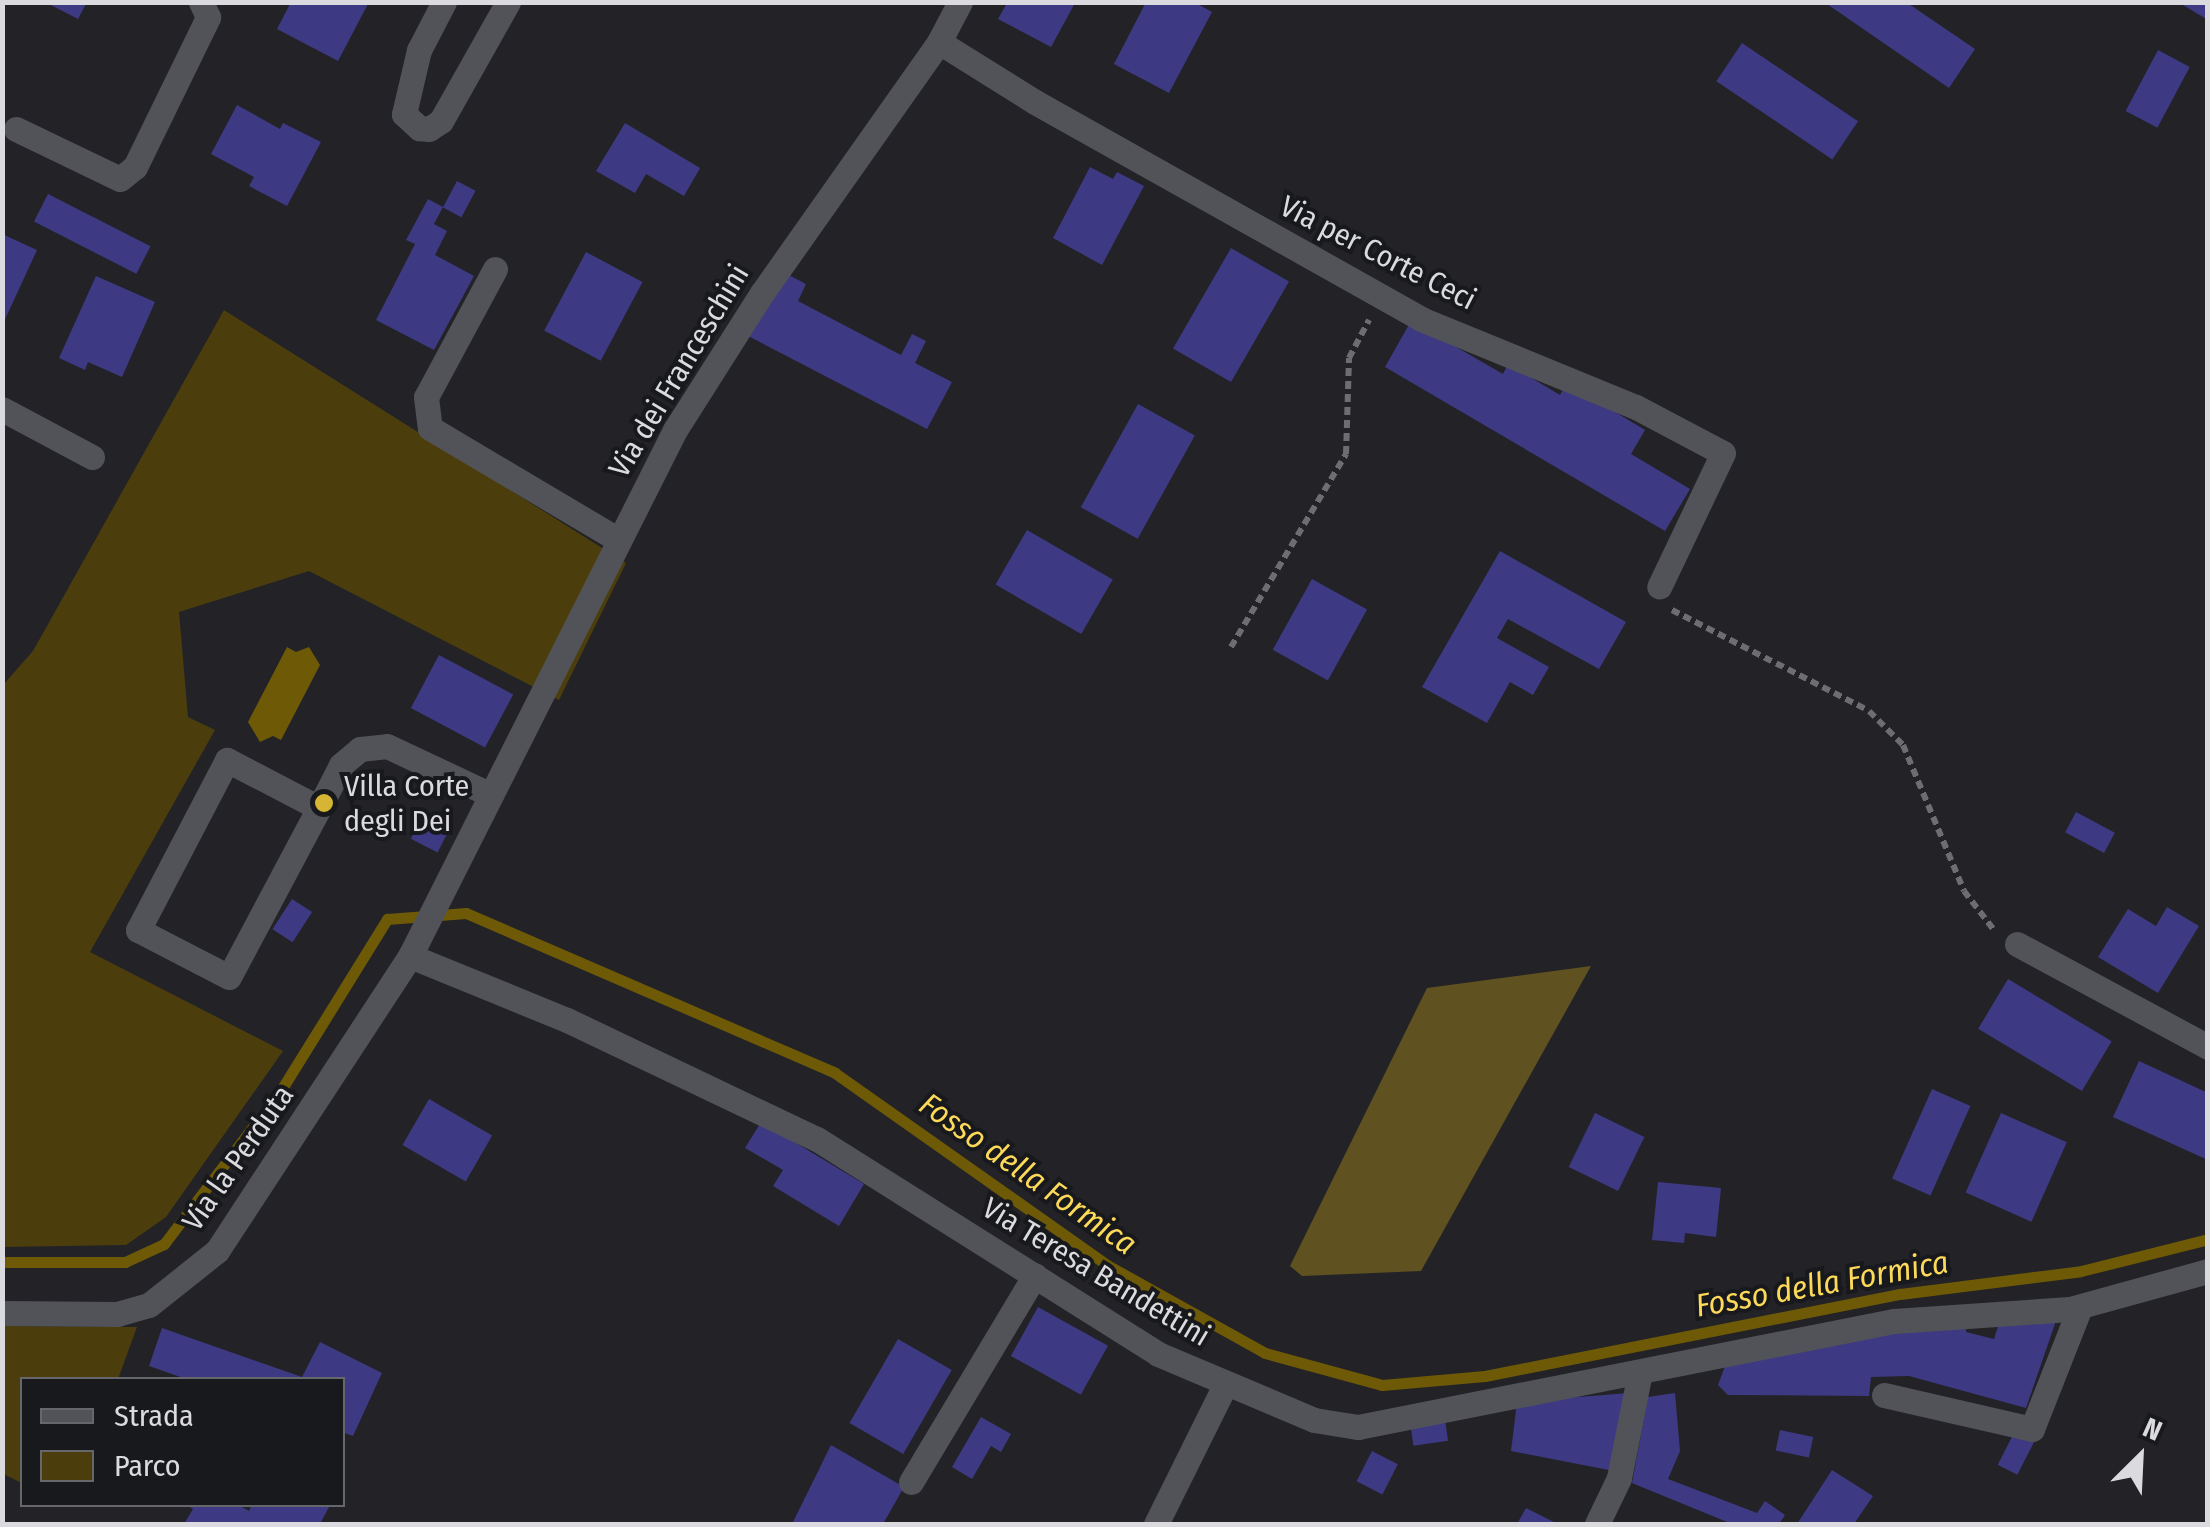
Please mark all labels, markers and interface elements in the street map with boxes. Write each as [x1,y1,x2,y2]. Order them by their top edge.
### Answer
street label: Via per Corte Ceci [1274,188,1482,318]
street label: Via dei Franceschini [601,258,757,484]
place label: Villa Corte degli Dei [344,768,469,838]
marker: Villa Corte degli Dei [313,792,335,814]
street label: Via la Perduta [175,1078,301,1238]
water label: Fosso della Formica [912,1085,1144,1263]
street label: Via Teresa Bandettini [976,1190,1216,1354]
water label: Fosso della Formica [1693,1243,1951,1325]
legend [20,1377,345,1507]
text: Strada [114,1398,194,1434]
north arrow [2090,1407,2190,1507]
text: N [2138,1411,2167,1448]
text: Parco [114,1448,181,1484]

